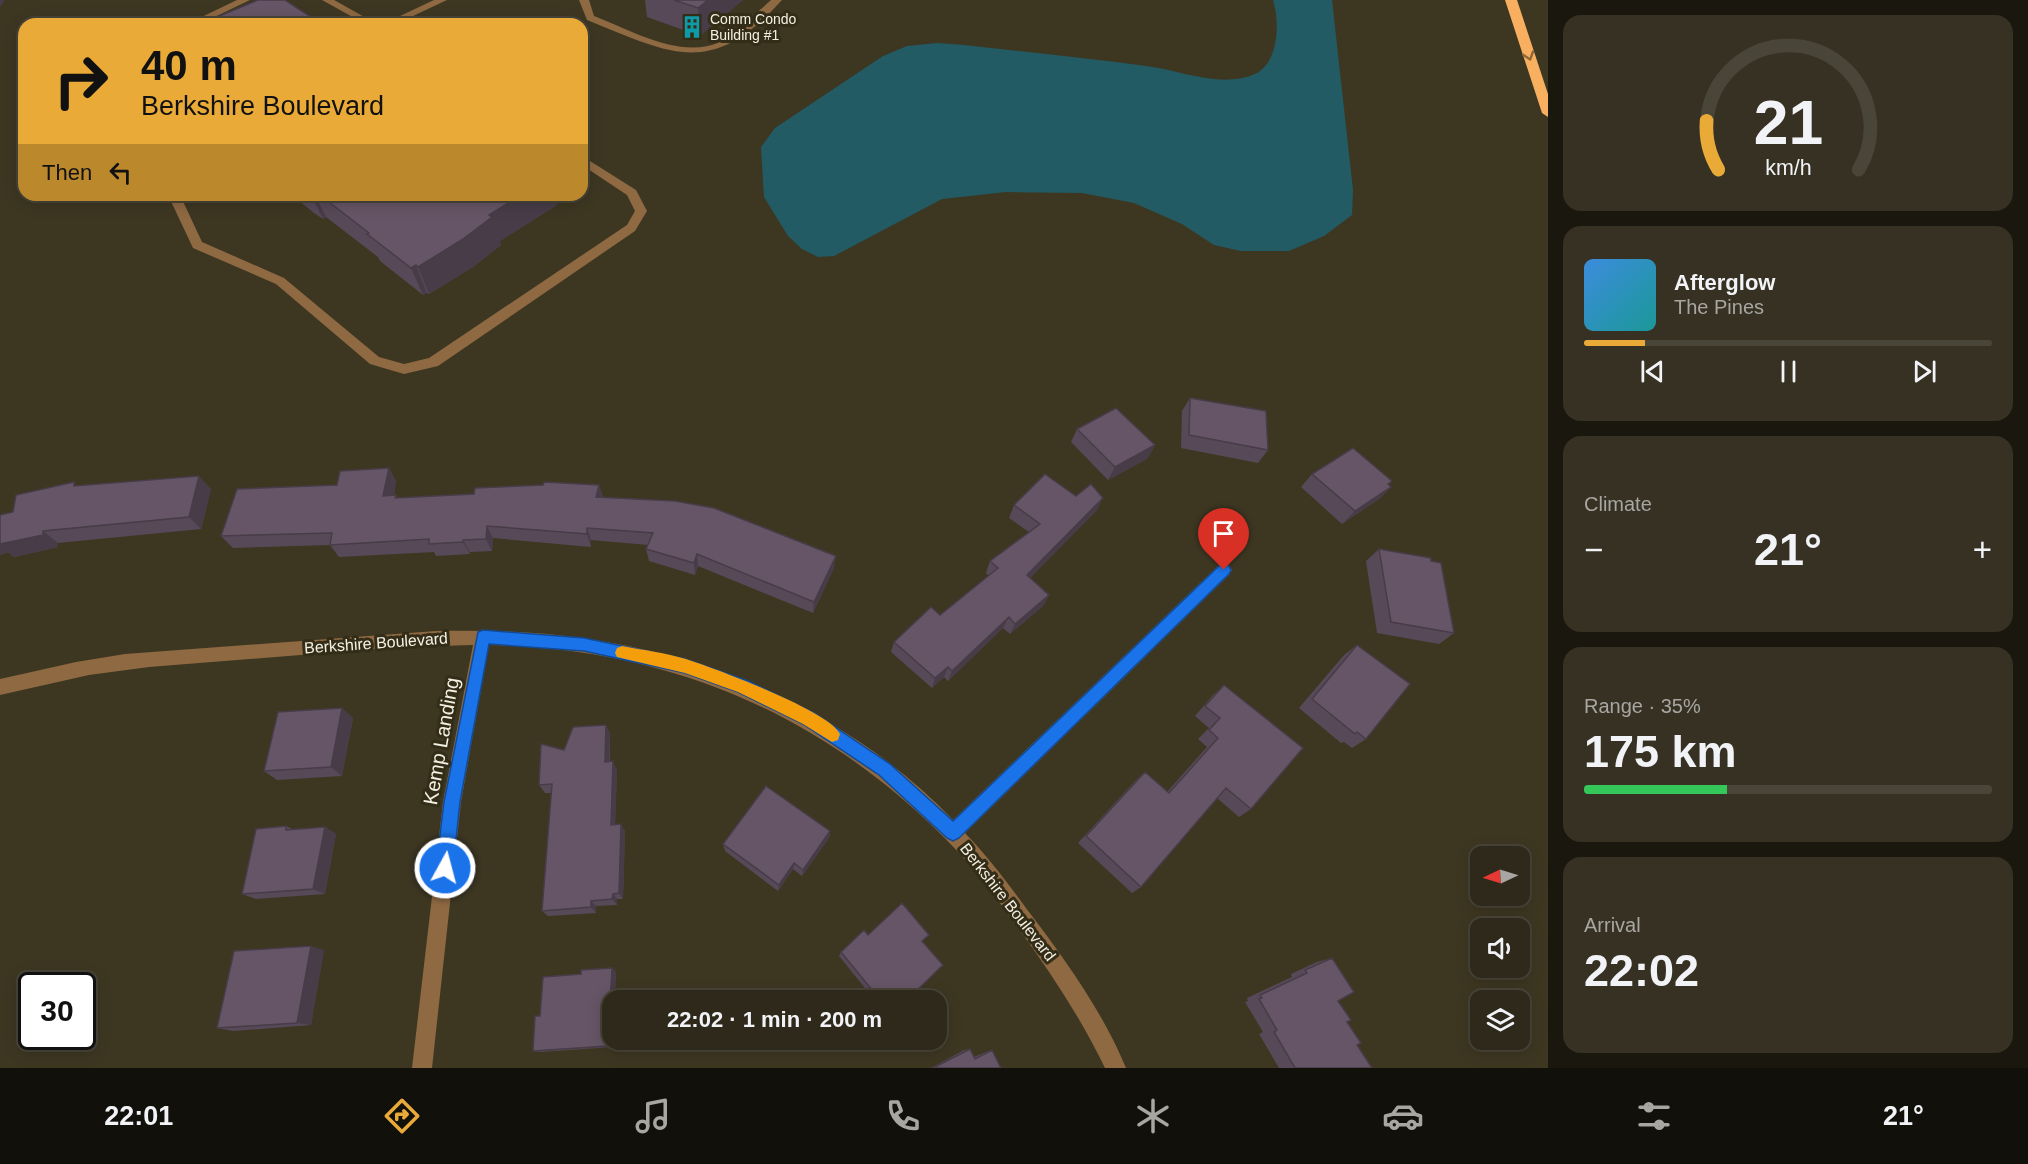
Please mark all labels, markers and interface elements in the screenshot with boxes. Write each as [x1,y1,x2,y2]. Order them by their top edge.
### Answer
place label: Comm Condo Building #1 [710,11,797,43]
building icon: Comm Condo Building #1 [679,14,705,40]
icon: right [42,42,120,120]
text: 40 m [141,42,237,89]
one-way arrow [1522,50,1534,61]
text: 21 [1753,88,1823,157]
text: Berkshire Boulevard [141,91,384,121]
icon: left [104,156,137,189]
text: km/h [1765,156,1811,180]
text: Then [42,160,92,185]
text: Afterglow [1674,270,1775,295]
text: The Pines [1674,296,1764,318]
icon: previous [1636,355,1669,388]
icon: pause [1772,355,1805,388]
icon: next [1908,355,1941,388]
text: Climate [1584,493,1652,515]
pin [1198,508,1249,570]
icon: arrive [1207,517,1240,550]
text: 21° [1754,524,1822,575]
text: − [1584,531,1603,568]
text: + [1973,531,1992,568]
street label: Berkshire Boulevard [304,629,448,657]
street label: Kemp Landing [419,676,463,806]
text: Range · 35% [1584,695,1701,717]
text: 175 km [1584,726,1737,777]
position arrow [413,836,477,900]
street label: Berkshire Boulevard [957,840,1059,964]
north arrow [1470,846,1530,906]
map controls [1470,846,1530,1050]
text: Arrival [1584,914,1641,936]
button: sound [1470,918,1530,978]
text: 22:02 [1584,945,1699,996]
speed limit sign: 30 [18,972,96,1050]
button: layers [1470,990,1530,1050]
text: 22:02 · 1 min · 200 m [667,1007,882,1032]
icon: directions [381,1095,423,1137]
icon: music [632,1095,674,1137]
icon: phone [882,1095,924,1137]
icon: climate [1132,1095,1174,1137]
icon: car [1382,1095,1424,1137]
icon: filters [1633,1095,1675,1137]
text: 22:01 [104,1101,173,1131]
text: 21° [1883,1101,1924,1131]

